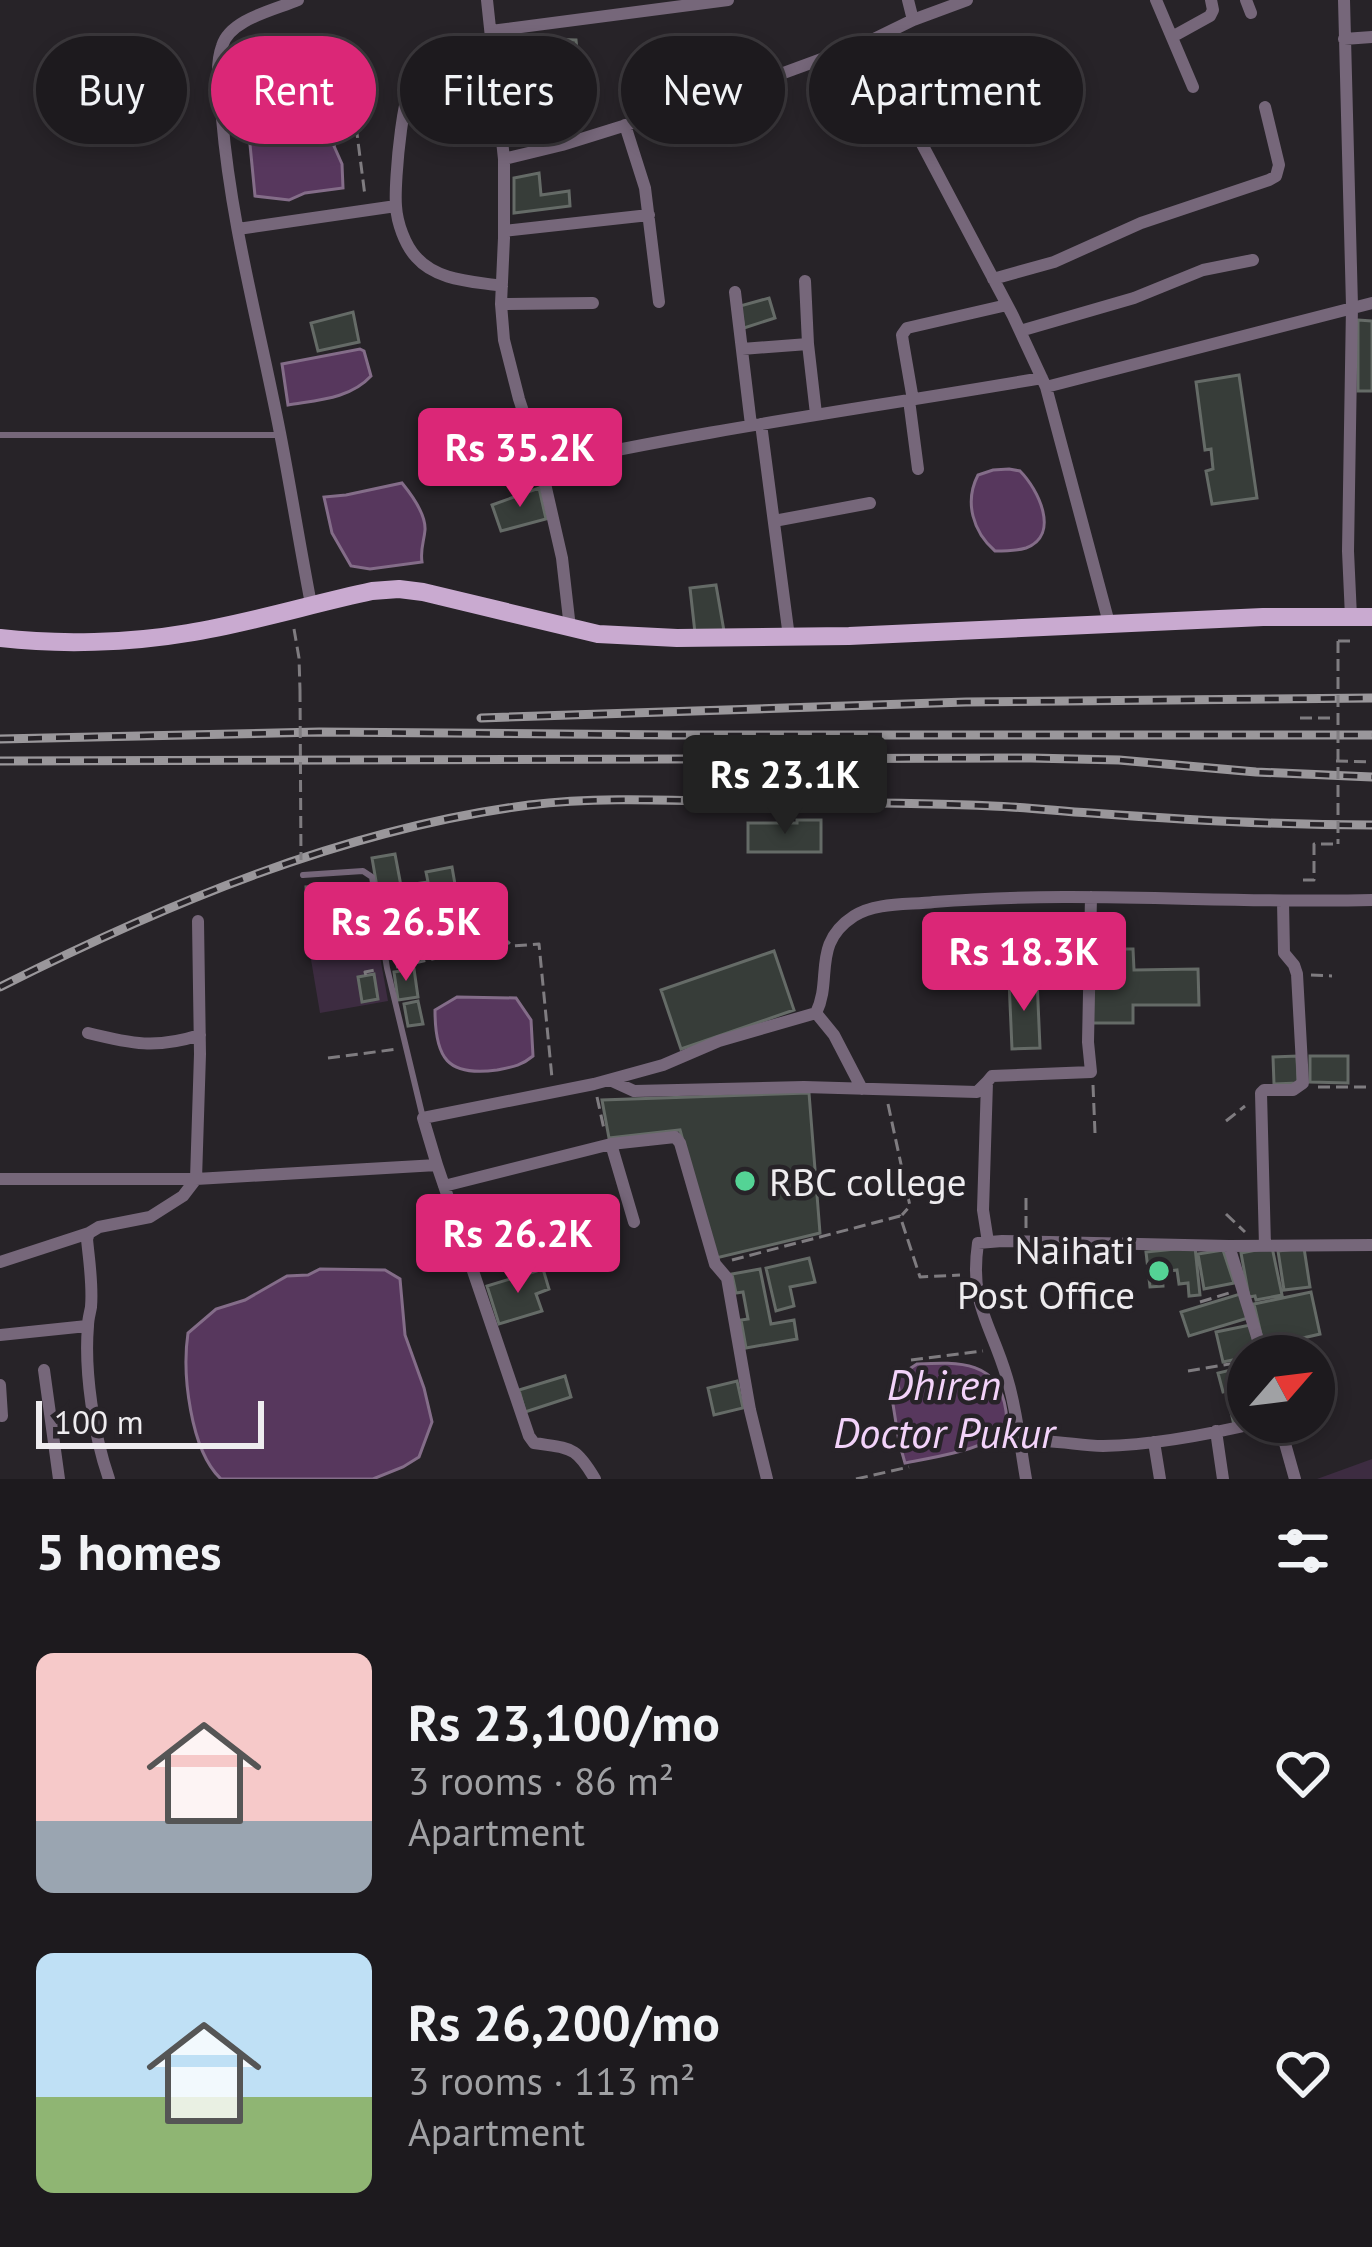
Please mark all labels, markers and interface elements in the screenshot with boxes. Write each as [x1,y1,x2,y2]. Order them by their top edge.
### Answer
chip: Buy [36,36,187,144]
chip: Rent [211,36,376,144]
chip: Filters [400,36,597,144]
chip: New [621,36,785,144]
chip: Apartment [809,36,1083,144]
pin: Rs 35.2K [396,408,644,510]
text: Rs 35.2K [445,421,595,472]
pin: Rs 23.1K [661,735,909,837]
text: Rs 23.1K [710,748,860,799]
pin: Rs 26.5K [282,882,530,984]
text: Rs 26.5K [331,895,481,946]
pin: Rs 18.3K [900,912,1148,1014]
text: Rs 18.3K [949,925,1099,976]
place label: RBC college [769,1156,967,1207]
marker: RBC college [732,1168,758,1194]
pin: Rs 26.2K [394,1194,642,1296]
text: Rs 26.2K [443,1207,593,1258]
place label: Naihati Post Office [957,1224,1135,1320]
marker: Naihati Post Office [1146,1258,1172,1284]
north arrow [1227,1335,1335,1443]
map controls [1227,1335,1335,1443]
water label: Dhiren Doctor Pukur [833,1357,1058,1460]
scale bar [36,1395,264,1448]
text: 100 m [54,1400,144,1443]
text: 5 homes [36,1518,222,1584]
icon: filters [1270,1518,1336,1584]
text: Rs 23,100/mo [408,1689,720,1755]
icon: home [132,1701,276,1845]
icon: heart [1270,1740,1336,1806]
text: 3 rooms · 86 m² [408,1755,674,1806]
text: Apartment [408,1806,585,1857]
text: Rs 26,200/mo [408,1989,720,2055]
icon: home [132,2001,276,2145]
icon: heart [1270,2040,1336,2106]
text: 3 rooms · 113 m² [408,2055,695,2106]
text: Apartment [408,2106,585,2157]

